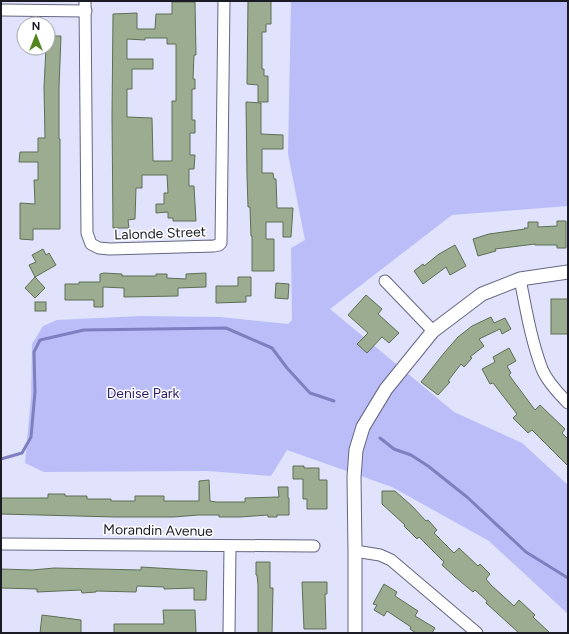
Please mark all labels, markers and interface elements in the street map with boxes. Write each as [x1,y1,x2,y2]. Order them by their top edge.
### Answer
north arrow [16,16,56,56]
text: N [32,20,40,33]
street label: Lalonde Street [114,223,206,244]
park label: Denise Park [107,385,180,402]
street label: Morandin Avenue [103,521,213,540]

